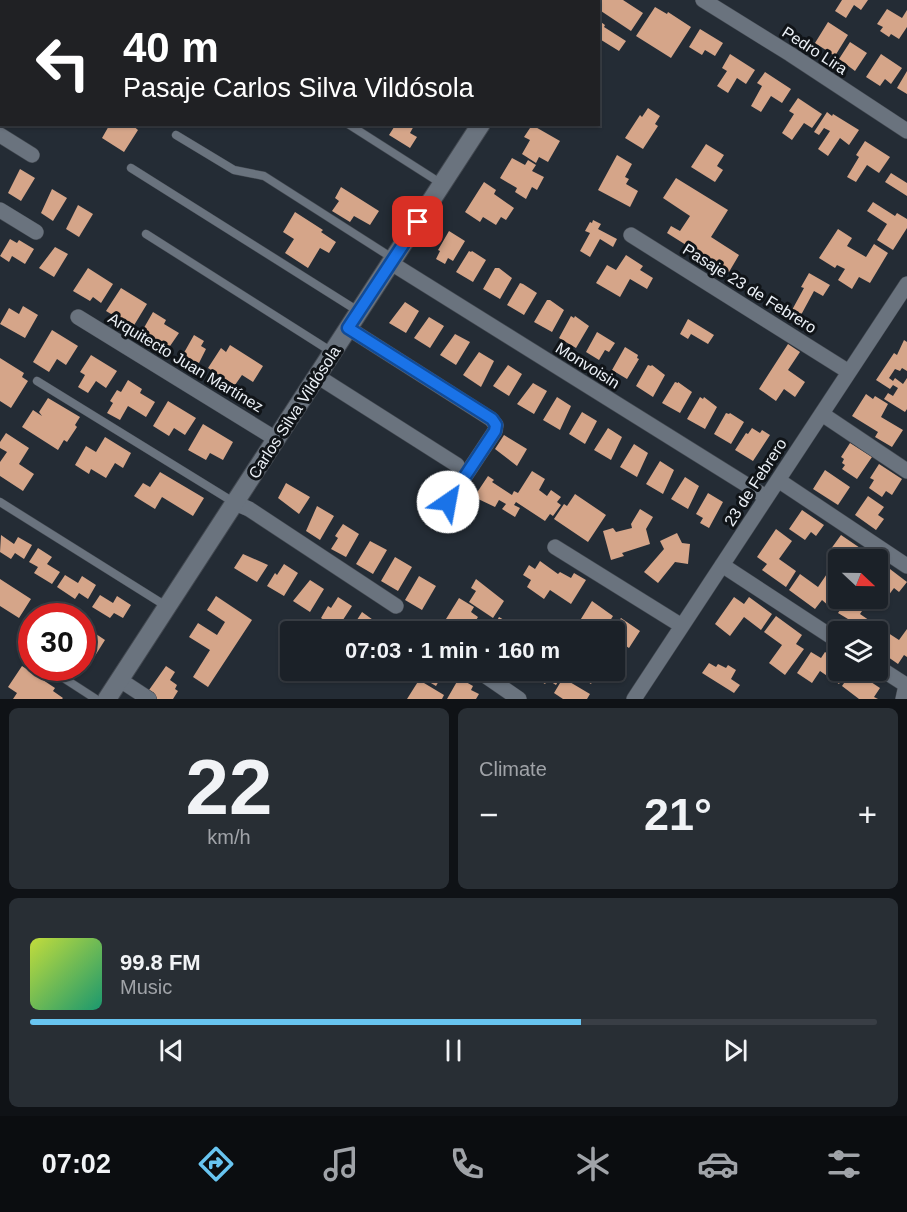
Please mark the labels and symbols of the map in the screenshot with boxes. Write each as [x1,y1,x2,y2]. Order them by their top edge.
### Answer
street label: Pedro Lira [779,23,850,78]
pin [392,196,443,247]
street label: Pasaje 23 de Febrero [680,240,820,336]
street label: Arquitecto Juan Martínez [105,309,266,416]
street label: Monvoisin [553,339,623,392]
street label: Carlos Silva Vildósola [245,343,344,482]
street label: 23 de Febrero [721,435,790,529]
position arrow [416,470,480,534]
north arrow [828,549,888,609]
speed limit sign: 30 [18,603,96,681]

